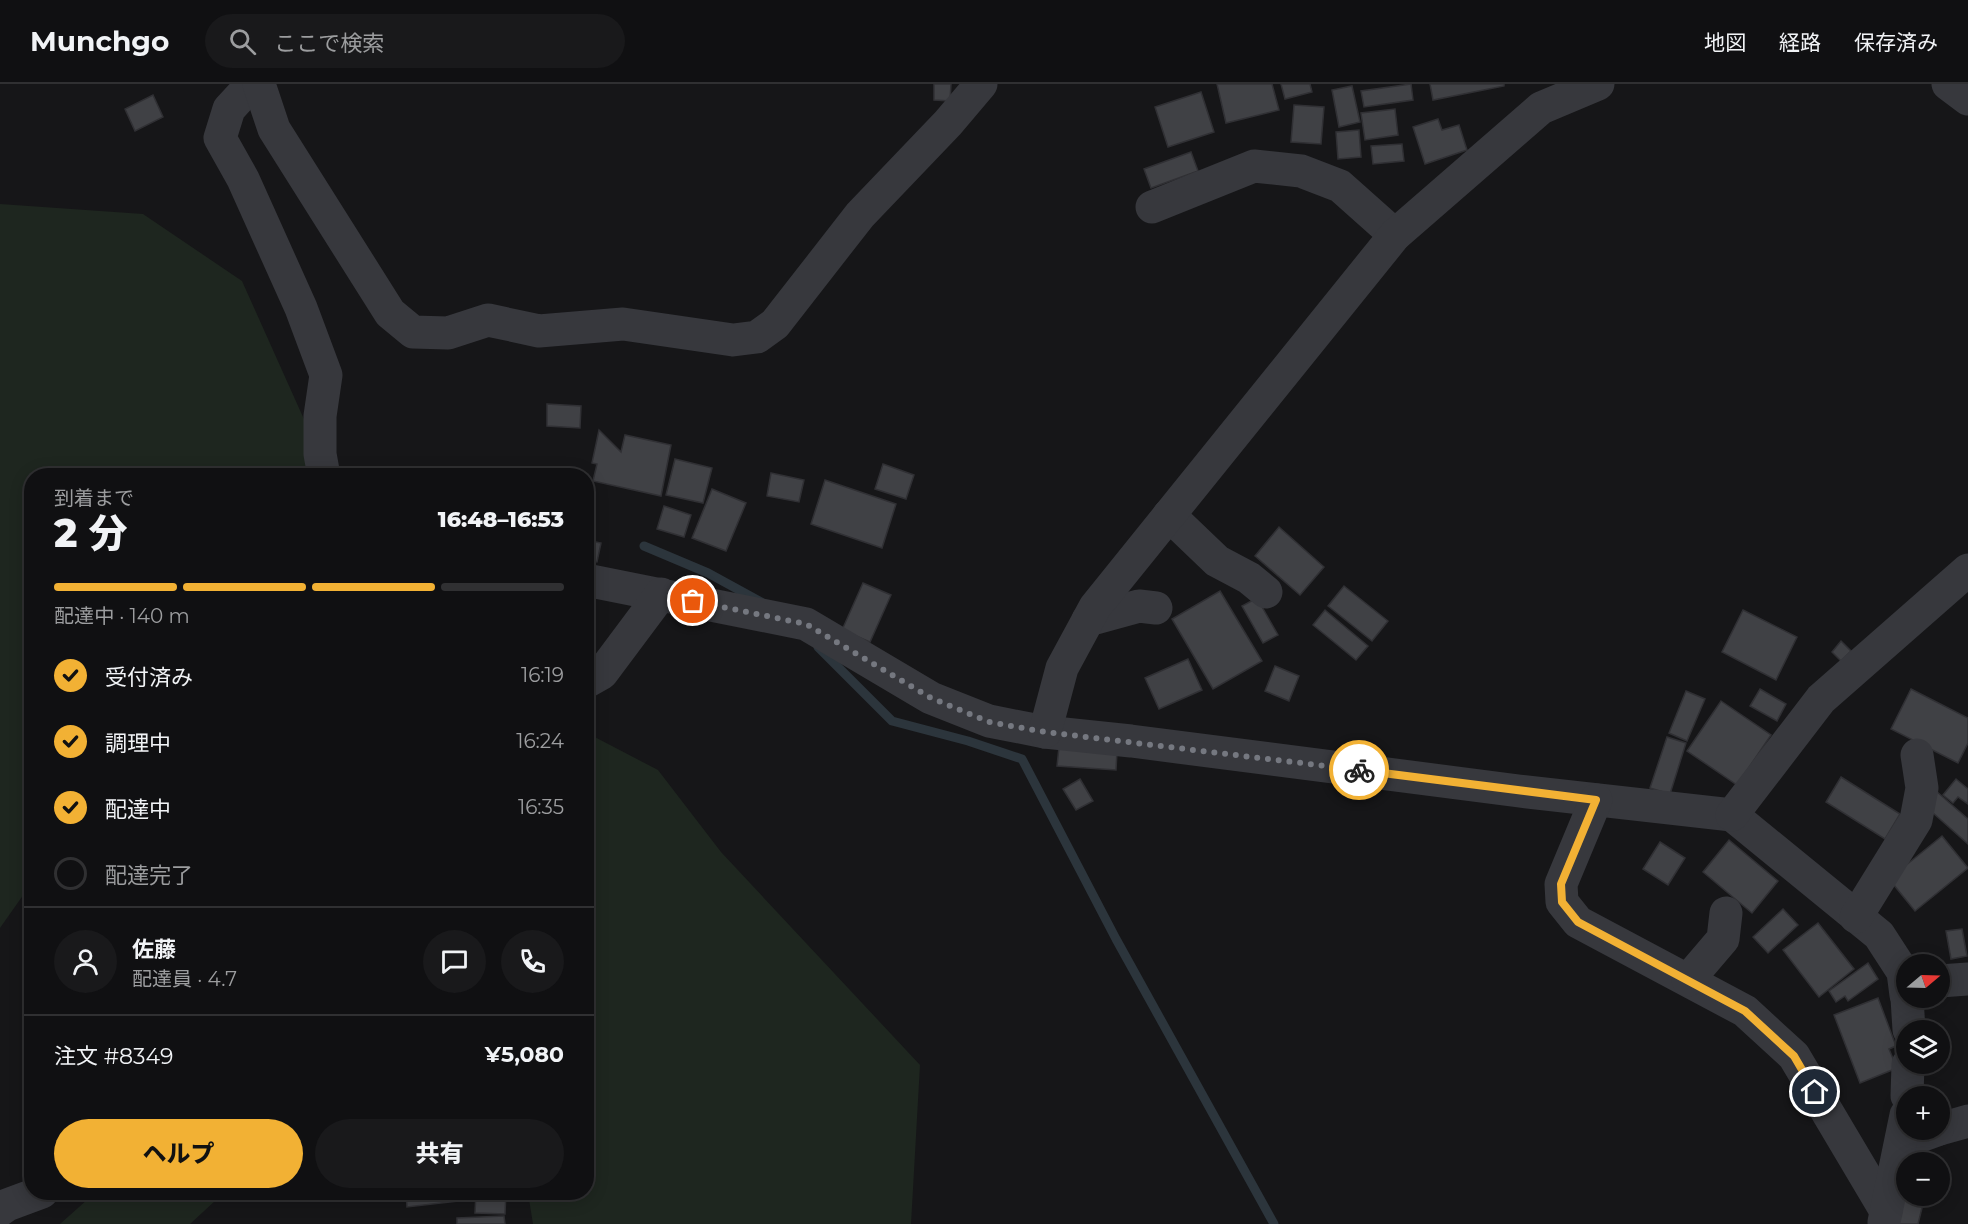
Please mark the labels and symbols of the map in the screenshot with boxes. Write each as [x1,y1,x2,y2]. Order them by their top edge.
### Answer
pin [667,575,718,626]
courier [1329,740,1389,800]
north arrow [1896,954,1950,1008]
pin [1789,1066,1840,1117]

